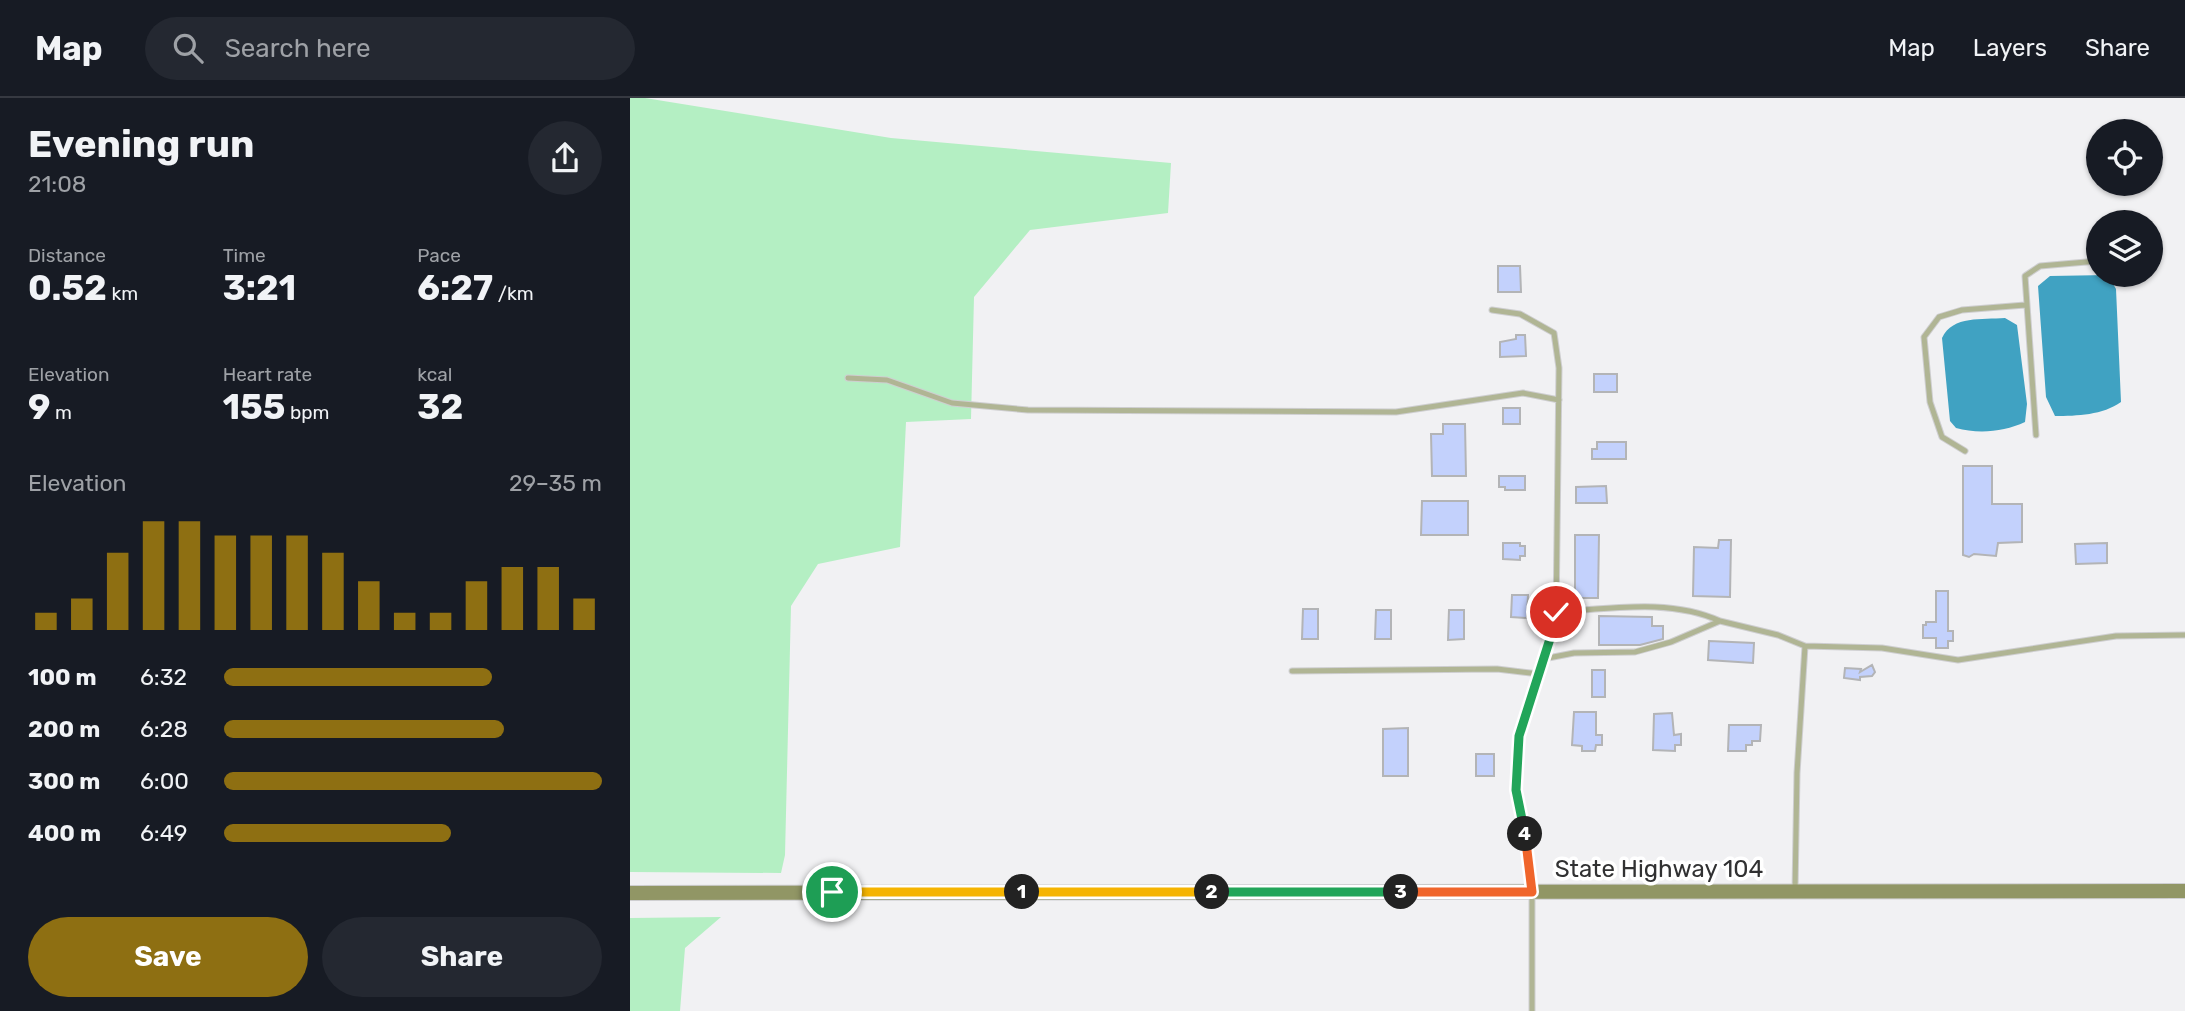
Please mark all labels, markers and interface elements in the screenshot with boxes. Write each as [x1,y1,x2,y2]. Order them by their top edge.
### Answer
search box [145,17,635,80]
text: Map [35,29,103,68]
icon: search [169,29,207,67]
text: Search here [225,33,370,64]
text: Map [1888,34,1935,62]
text: Layers [1973,34,2047,62]
text: Share [2085,34,2150,62]
map controls [2086,119,2163,287]
button: locate [2086,119,2163,196]
text: Evening run [28,121,254,167]
button: share [528,121,602,195]
text: 21:08 [28,170,86,198]
button: layers [2086,210,2163,287]
text: Distance [28,244,106,267]
text: Time [223,244,266,267]
text: Pace [417,244,461,267]
text: 0.52 [28,267,107,309]
text: 3:21 [223,267,296,309]
text: 6:27 [417,267,493,309]
text: km [107,282,138,305]
text: /km [493,282,534,305]
text: Elevation [28,363,109,386]
text: Heart rate [223,363,312,386]
text: kcal [417,363,452,386]
text: 9 [28,386,50,428]
text: 155 [223,386,285,428]
text: 32 [417,386,463,428]
text: m [50,401,72,424]
text: bpm [285,401,329,424]
text: Elevation [28,469,127,497]
text: 29–35 m [509,469,602,497]
pin [1526,582,1586,642]
icon: check [1537,593,1575,631]
text: 100 m [28,663,97,691]
text: 6:32 [140,663,187,691]
text: 200 m [28,715,100,743]
text: 6:28 [140,715,188,743]
text: 300 m [28,767,100,795]
text: 6:00 [140,767,189,795]
pin: 4 [1508,816,1542,852]
text: 400 m [28,819,101,847]
text: 6:49 [140,819,188,847]
text: 4 [1518,822,1531,845]
street label: State Highway 104 [1555,855,1763,883]
pin [802,862,862,922]
icon: arrive [813,873,851,911]
pin: 1 [1004,874,1040,910]
pin: 2 [1194,874,1230,910]
pin: 3 [1384,874,1418,910]
text: 1 [1017,880,1026,903]
text: 2 [1205,880,1218,903]
text: 3 [1394,880,1407,903]
button: Save [28,917,308,997]
button: Share [322,917,602,997]

